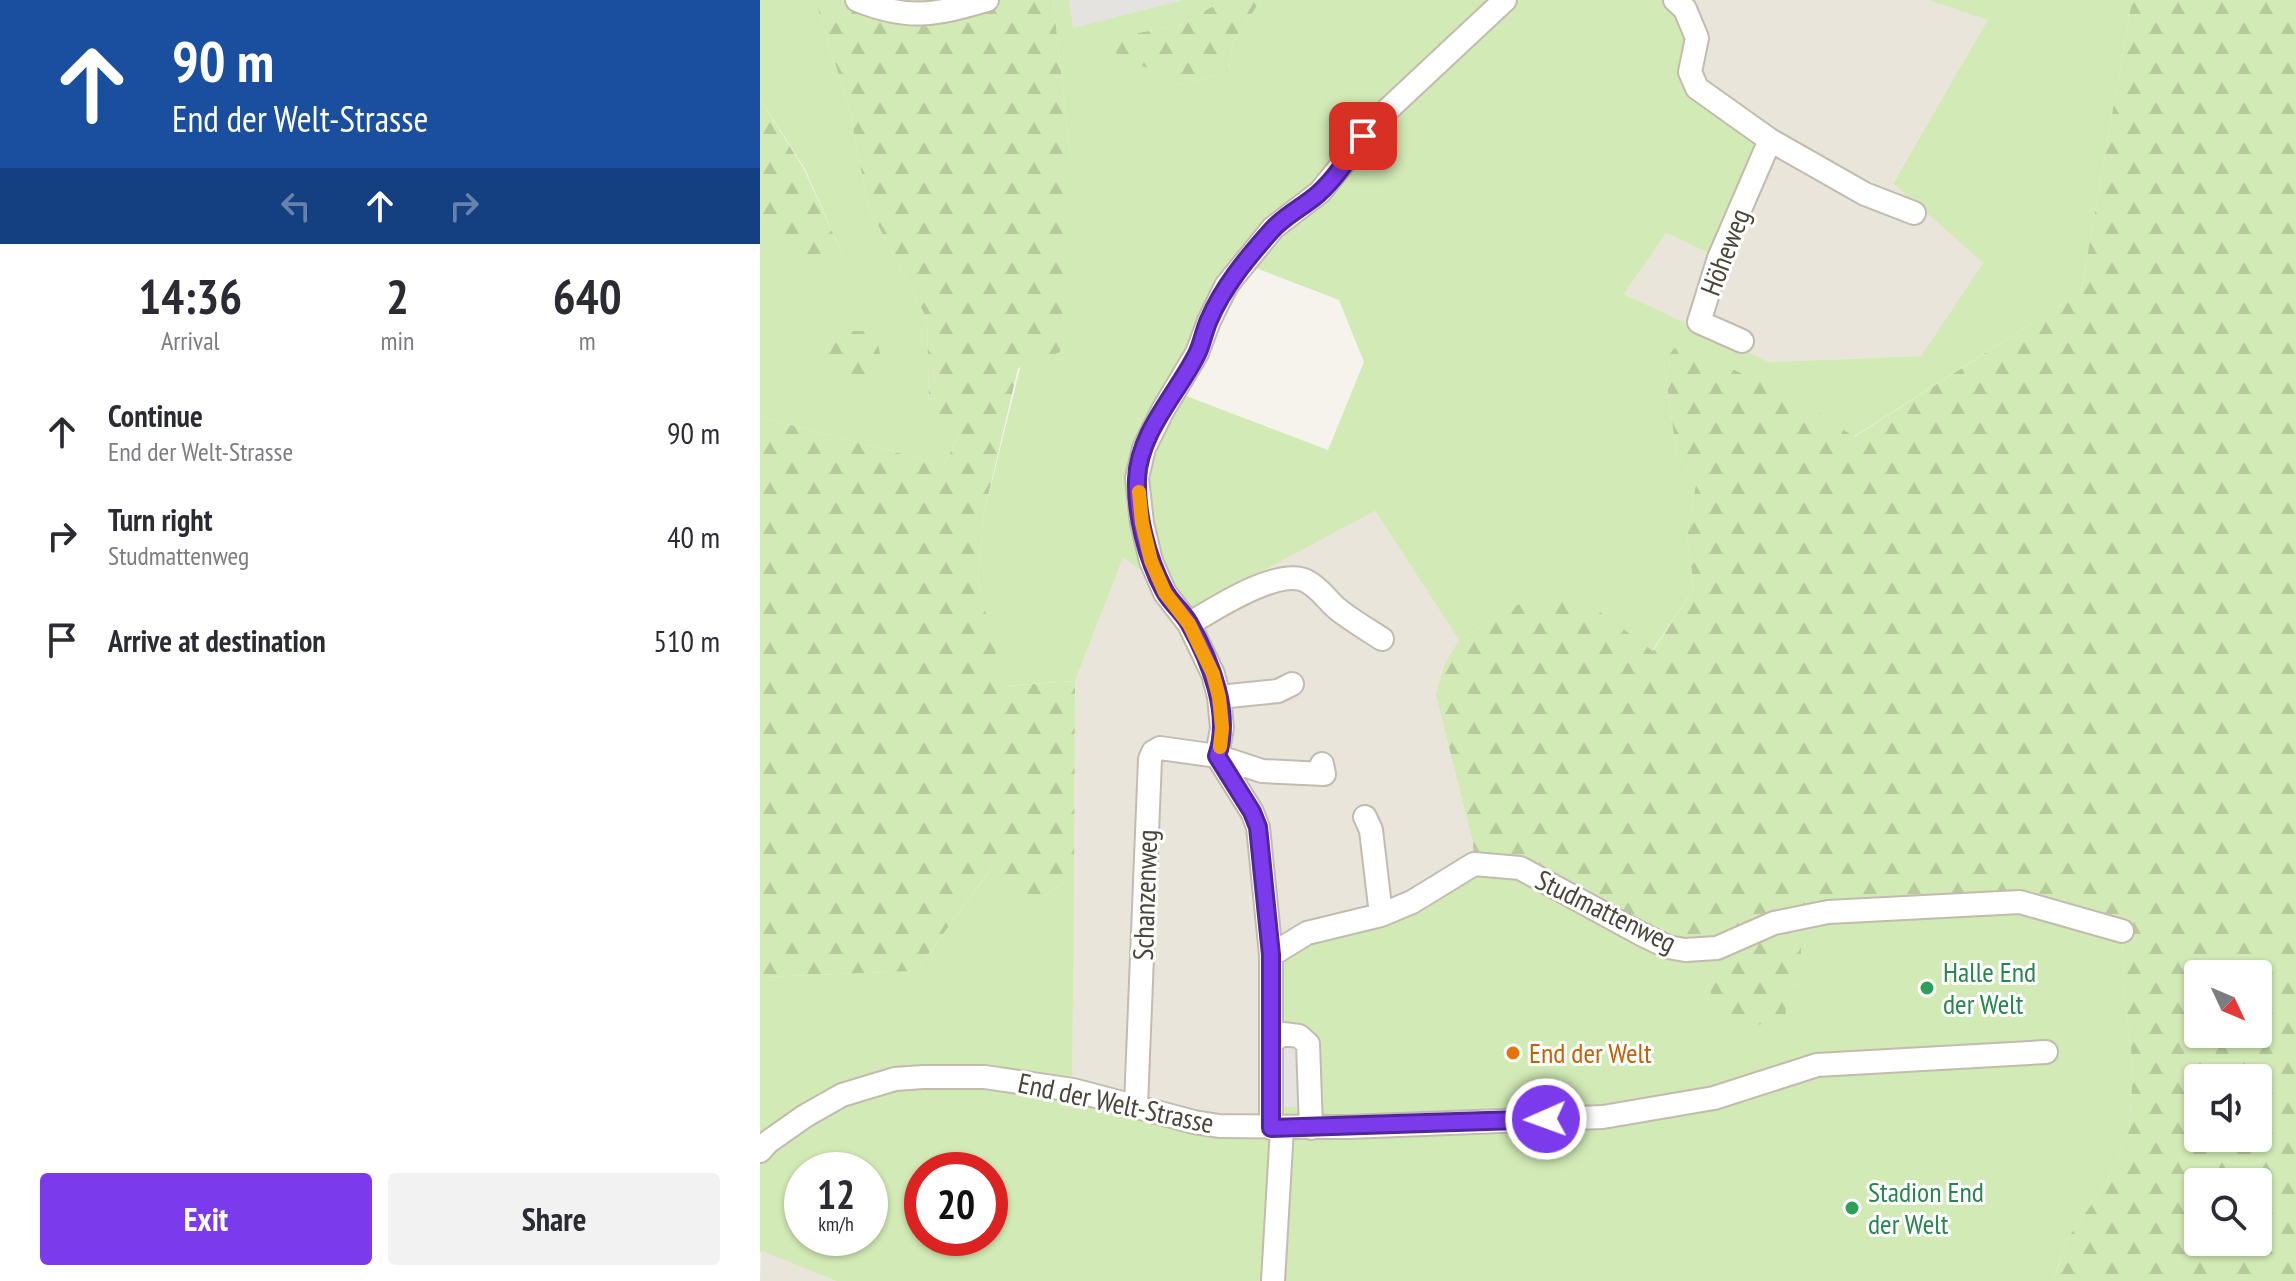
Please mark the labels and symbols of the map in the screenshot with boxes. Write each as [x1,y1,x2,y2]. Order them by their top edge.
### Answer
pin [1329,102,1397,170]
street label: Höheweg [1691,203,1758,301]
street label: Schanzenweg [1124,829,1165,961]
street label: Studmattenweg [1530,861,1683,961]
place label: Halle End der Welt [1943,953,2036,1022]
north arrow [2184,960,2272,1048]
marker: Halle End der Welt [1918,979,1936,997]
place label: End der Welt [1529,1034,1652,1071]
marker: End der Welt [1504,1044,1522,1062]
street label: End der Welt-Strasse [1015,1064,1217,1141]
position arrow [1504,1077,1588,1161]
speed limit sign: 20 [904,1152,1008,1256]
place label: Stadion End der Welt [1868,1173,1984,1242]
marker: Stadion End der Welt [1843,1199,1861,1217]

